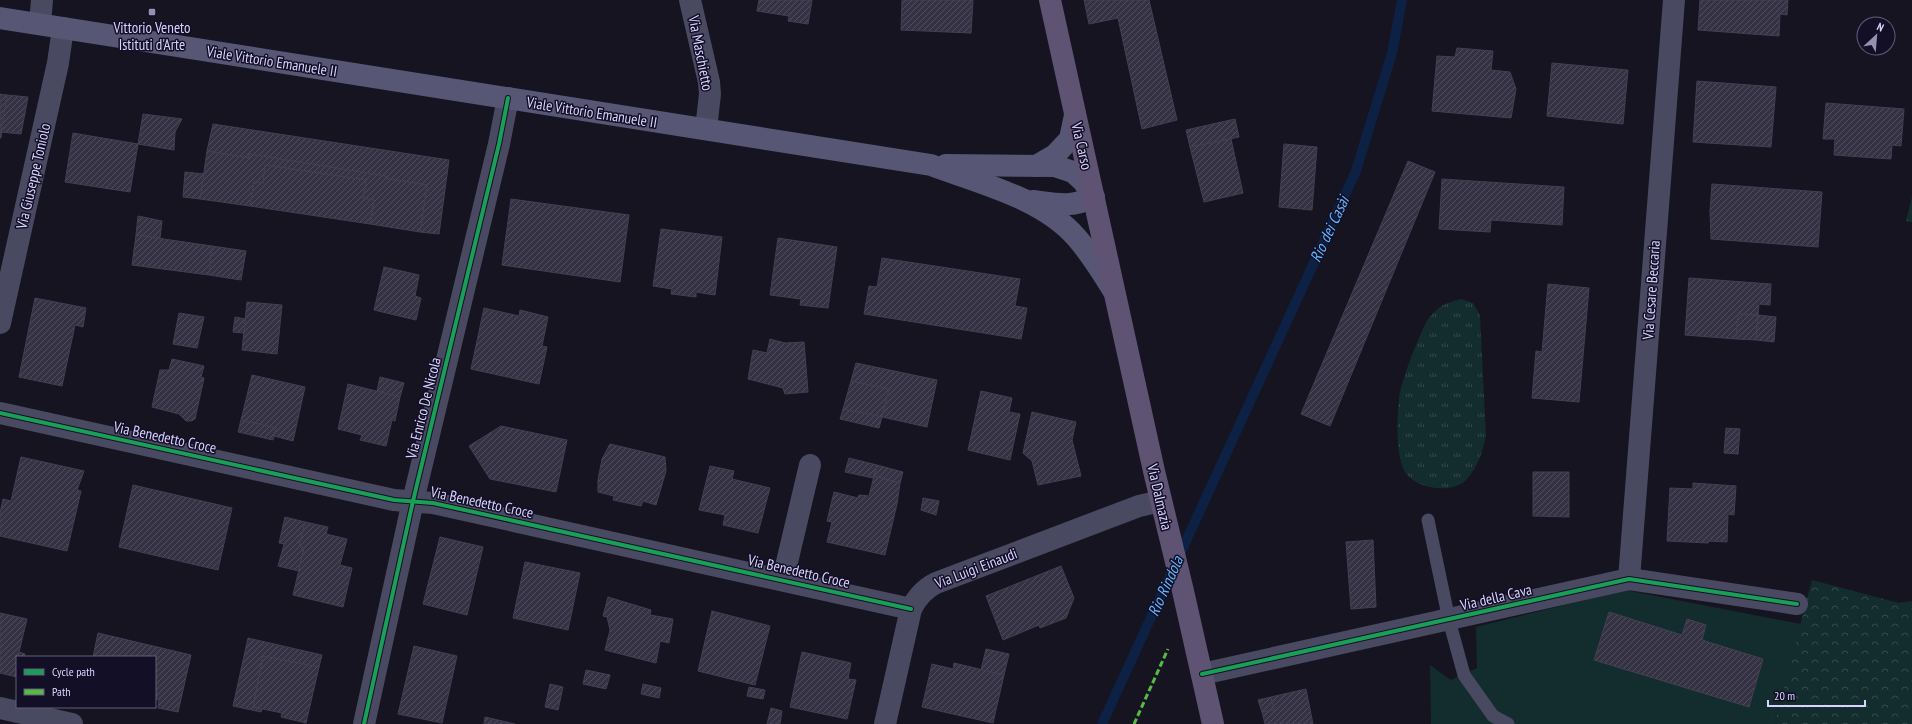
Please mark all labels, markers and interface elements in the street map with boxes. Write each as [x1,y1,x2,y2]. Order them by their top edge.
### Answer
marker: Vittorio Veneto Istituti d'Arte [147,7,157,17]
street label: Via Maschietto [684,13,718,92]
north arrow [1856,16,1896,56]
place label: Vittorio Veneto Istituti d'Arte [112,18,191,54]
text: N [1875,19,1886,35]
street label: Viale Vittorio Emanuele II [204,41,339,81]
street label: Viale Vittorio Emanuele II [524,92,659,132]
street label: Via Carso [1067,120,1097,171]
street label: Via Giuseppe Toniolo [11,121,54,232]
water label: Rio dei Casài [1305,190,1354,265]
street label: Via Cesare Beccaria [1638,240,1664,341]
street label: Via Enrico De Nicola [401,355,445,462]
street label: Via Benedetto Croce [111,417,218,457]
street label: Via Dalmazia [1143,461,1177,532]
street label: Via Benedetto Croce [428,482,535,522]
street label: Via Luigi Einaudi [931,544,1020,593]
street label: Via Benedetto Croce [745,550,852,592]
water label: Rio Rindola [1143,551,1188,619]
street label: Via della Cava [1457,580,1534,615]
legend [16,656,156,708]
text: Cycle path [52,664,95,679]
scale bar [1768,682,1865,708]
text: Path [52,684,70,699]
text: 20 m [1774,688,1795,703]

